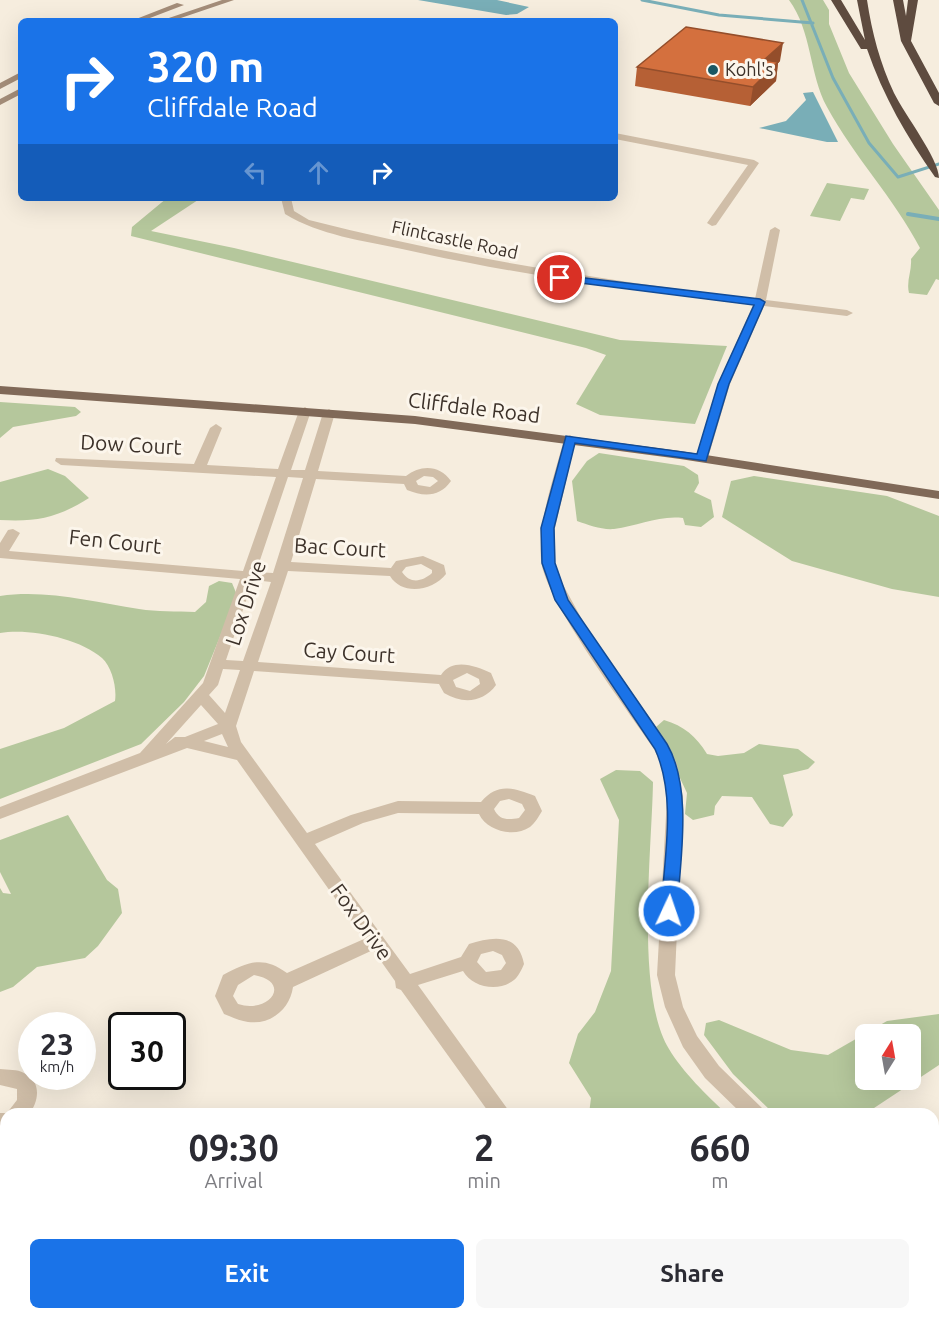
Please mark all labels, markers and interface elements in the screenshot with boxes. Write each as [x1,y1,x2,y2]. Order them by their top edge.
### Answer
icon: right [48,42,126,120]
text: 320 m [147,43,264,90]
place label: Kohl's [725,59,774,79]
marker: Kohl's [706,63,720,77]
text: Cliffdale Road [147,92,318,122]
icon: left [239,156,272,189]
icon: ahead [302,156,335,189]
icon: right [365,156,398,189]
street label: Flintcastle Road [390,216,520,262]
pin [534,252,585,303]
icon: arrive [543,261,576,294]
street label: Cliffdale Road [407,387,542,427]
street label: Dow Court [80,429,182,459]
street label: Fen Court [68,524,162,558]
street label: Bac Court [293,533,387,561]
street label: Lox Drive [220,557,270,648]
street label: Cay Court [302,637,396,667]
street label: Fox Drive [326,879,397,964]
position arrow [637,879,701,943]
speed limit sign: 30 [108,1012,186,1090]
north arrow [855,1024,921,1090]
map controls [855,1024,921,1090]
text: 23 [40,1027,74,1061]
text: km/h [40,1058,74,1075]
text: 09:30 [189,1127,279,1168]
text: 2 [474,1127,494,1168]
text: 660 [689,1127,750,1168]
text: Arrival [205,1169,263,1192]
text: min [467,1169,501,1192]
text: m [711,1169,729,1192]
button: Exit [30,1239,464,1308]
button: Share [476,1239,909,1308]

